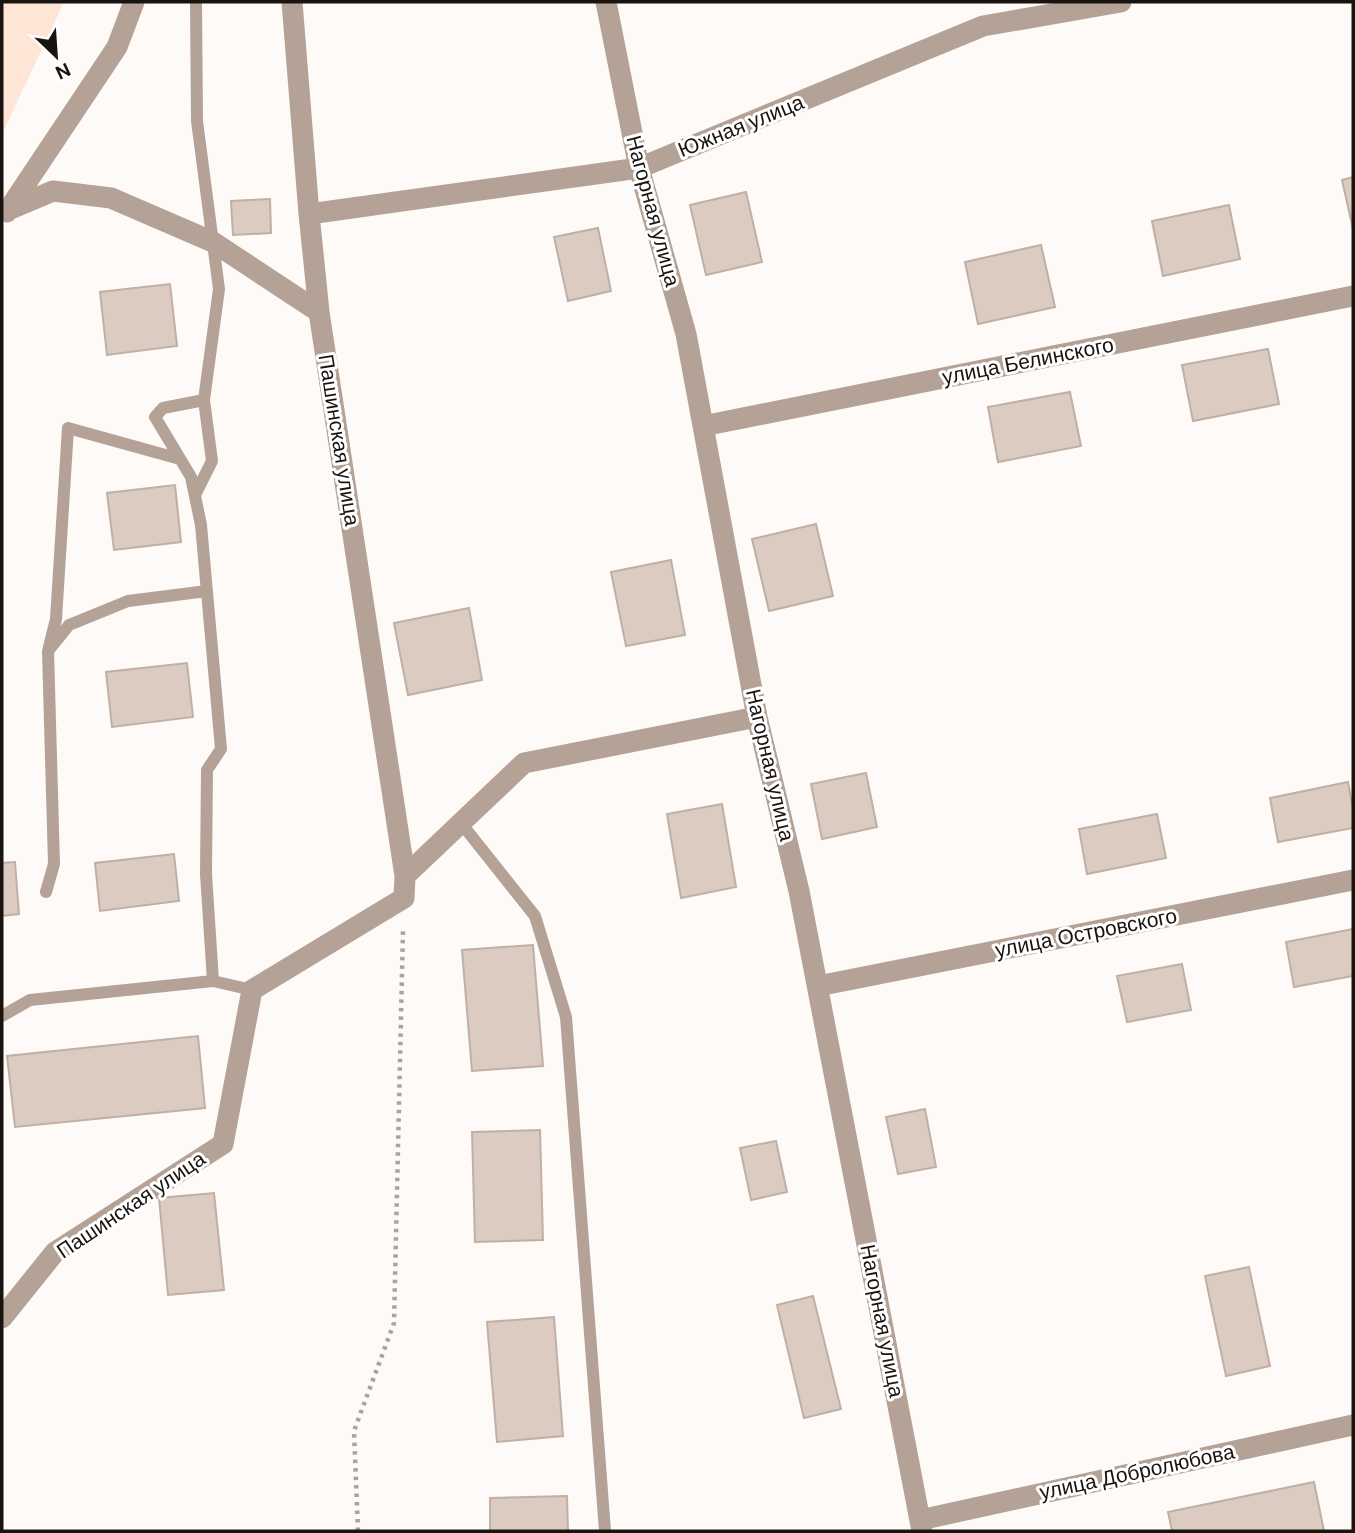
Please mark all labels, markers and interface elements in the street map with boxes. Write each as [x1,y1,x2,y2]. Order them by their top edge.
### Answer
north arrow [21,21,91,91]
text: N [51,57,75,85]
street label: Южная улица [674,88,808,164]
street label: Нагорная улица [619,132,687,290]
street label: улица Белинского [940,331,1116,391]
street label: Пашинская улица [312,352,366,528]
street label: Нагорная улица [739,686,801,844]
street label: улица Островского [993,902,1179,964]
street label: Пашинская улица [51,1145,211,1265]
street label: Нагорная улица [853,1242,911,1400]
street label: улица Добролюбова [1037,1438,1237,1506]

